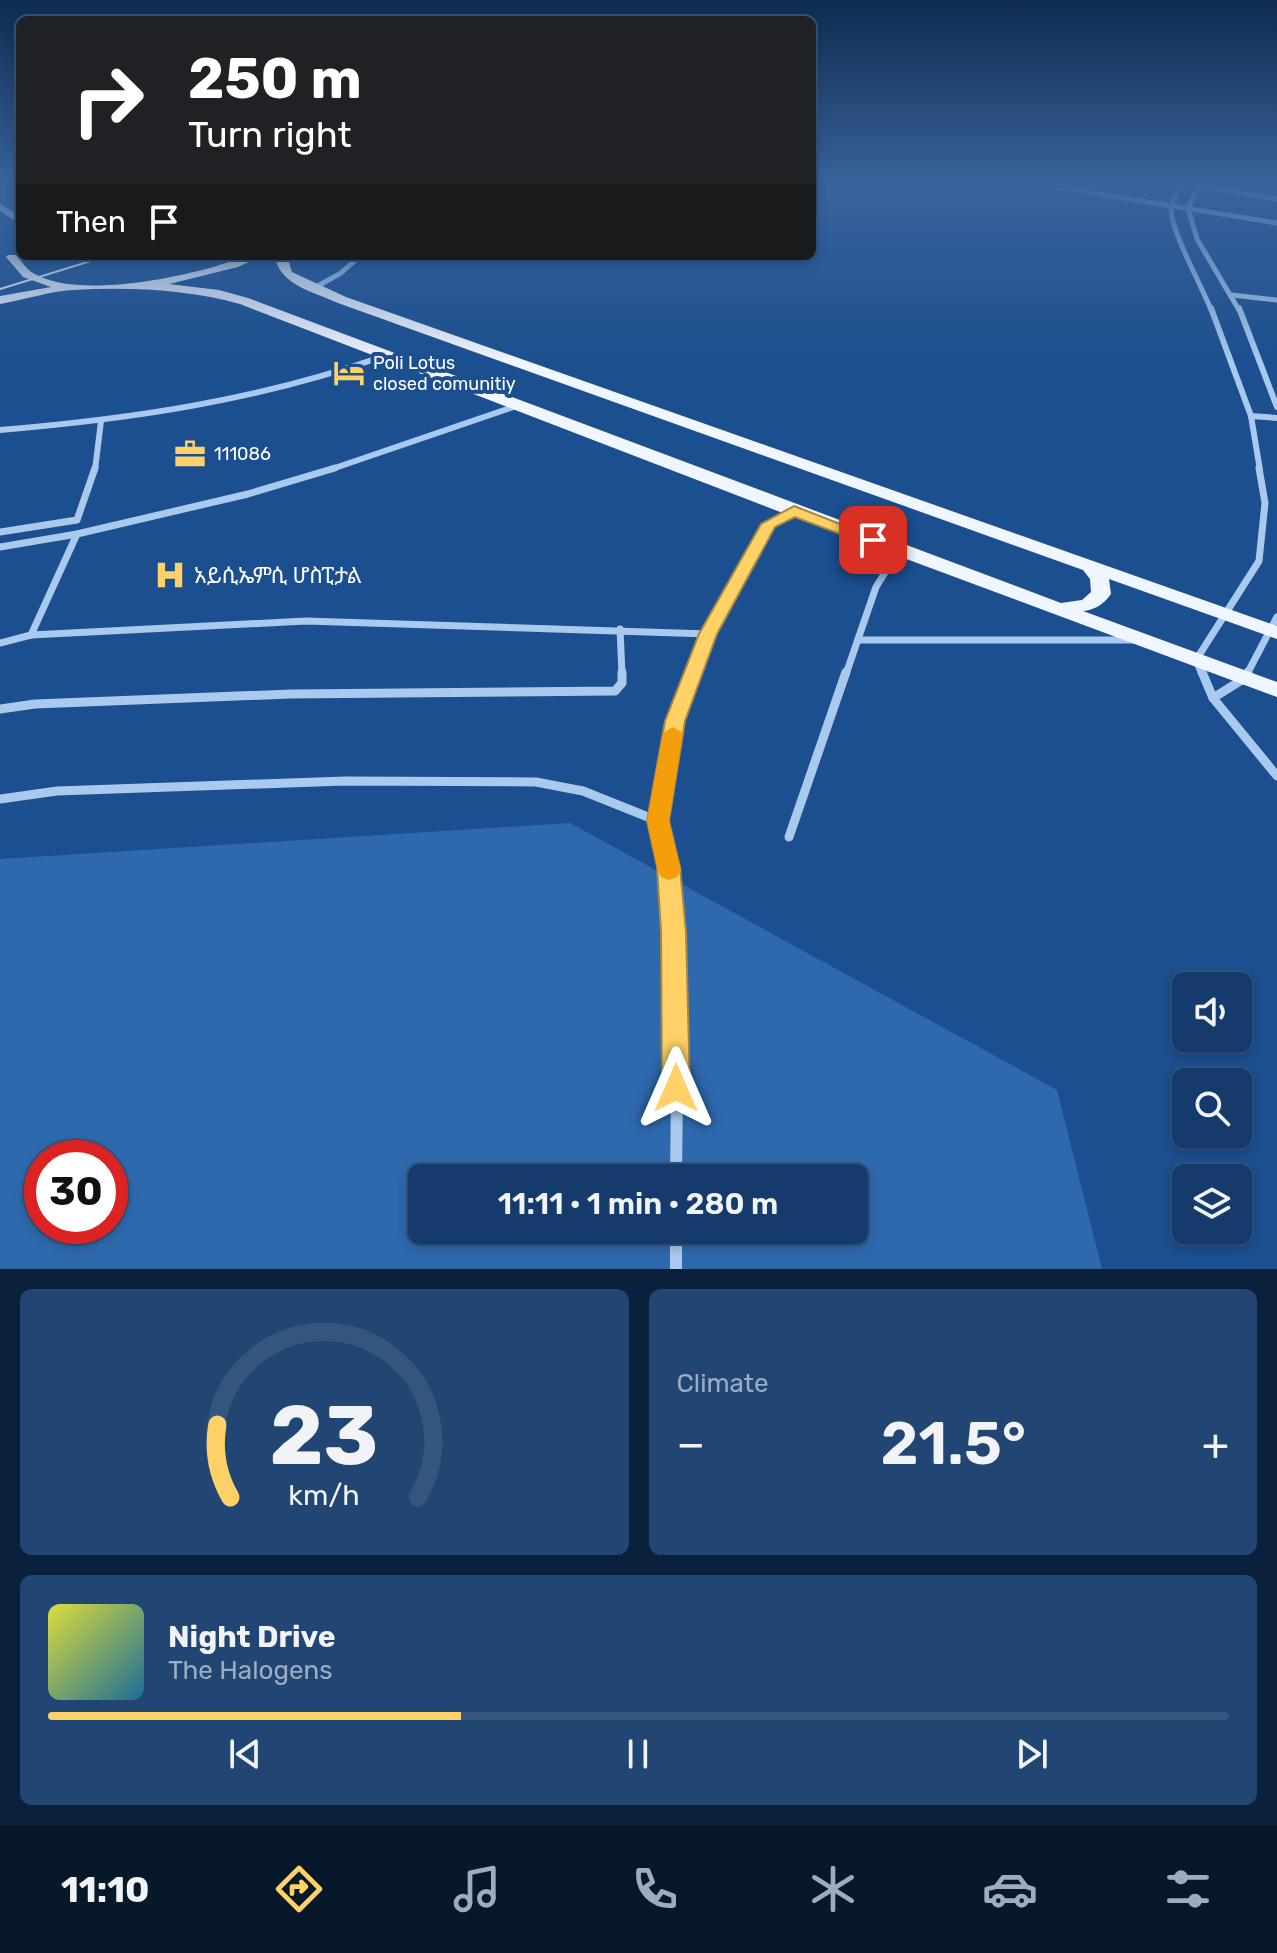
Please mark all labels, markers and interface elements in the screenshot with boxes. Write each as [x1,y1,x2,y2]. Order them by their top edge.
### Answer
text: 250 m [188,46,362,112]
icon: right [56,48,160,152]
text: Turn right [188,113,352,156]
icon: arrive [142,200,186,244]
text: Then [56,204,126,240]
place label: Poli Lotus closed comunitiy [373,352,516,395]
hotel icon: Poli Lotus closed comunitiy [332,356,366,390]
office icon: 111086 [173,437,207,471]
place label: 111086 [214,443,271,465]
pin [839,506,907,574]
icon: arrive [851,518,895,562]
hospital icon: አይሲኤምሲ ሆስፒታል [153,558,187,592]
place label: አይሲኤምሲ ሆስፒታል [194,562,362,589]
map controls [1172,972,1252,1244]
button: sound [1172,972,1252,1052]
position arrow [634,1046,718,1130]
button: search [1172,1068,1252,1148]
speed limit sign: 30 [24,1140,128,1244]
button: layers [1172,1164,1252,1244]
text: 11:11 · 1 min · 280 m [498,1186,778,1222]
text: Climate [677,1368,769,1399]
text: 23 [270,1386,379,1485]
text: 21.5° [881,1408,1026,1479]
text: − [677,1418,705,1470]
text: + [1202,1418,1229,1470]
text: km/h [289,1478,360,1512]
text: Night Drive [168,1619,336,1655]
text: The Halogens [168,1655,333,1686]
icon: previous [223,1732,267,1776]
icon: pause [616,1732,660,1776]
icon: next [1010,1732,1054,1776]
icon: directions [271,1861,327,1917]
icon: music [449,1861,505,1917]
icon: phone [627,1861,683,1917]
icon: climate [805,1861,861,1917]
icon: car [982,1861,1038,1917]
icon: filters [1160,1861,1216,1917]
text: 11:10 [61,1868,150,1911]

